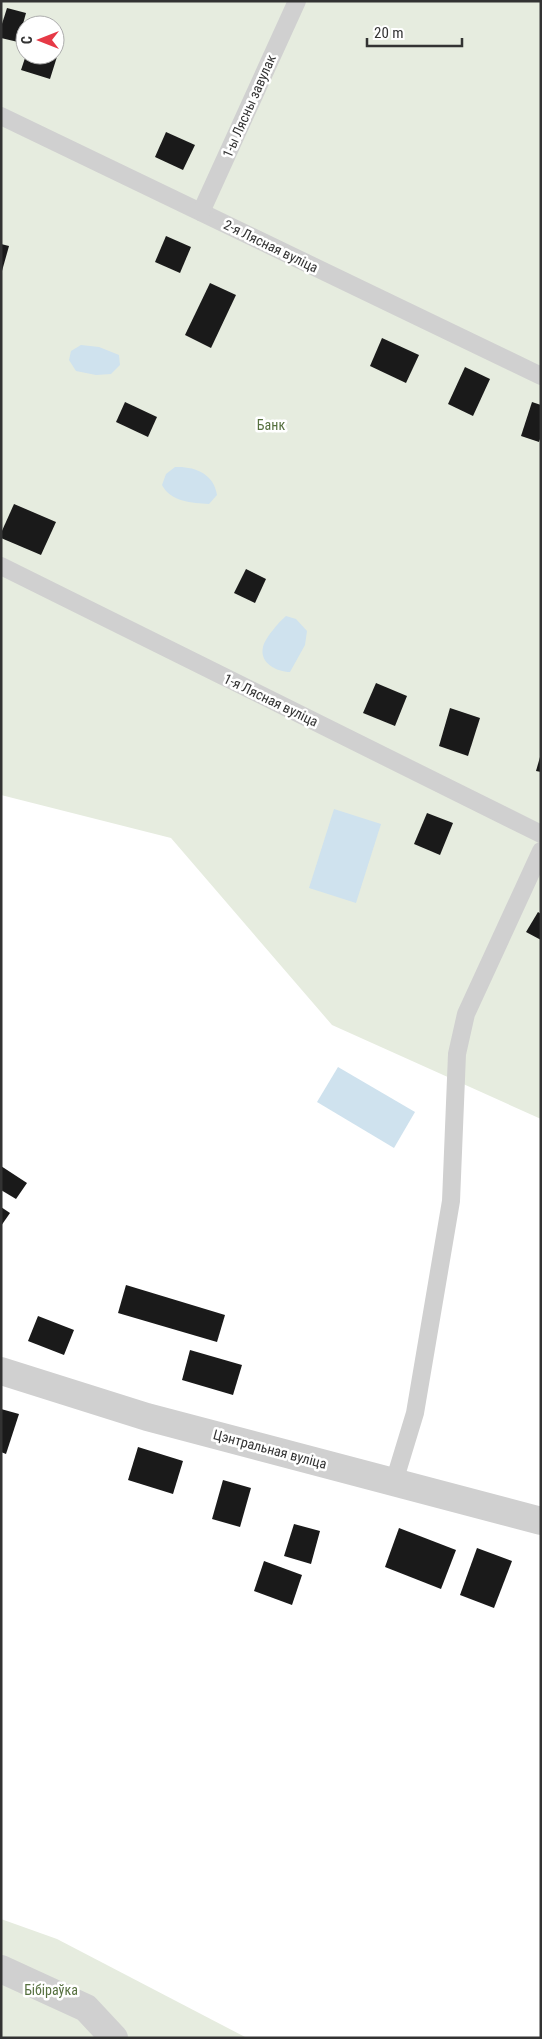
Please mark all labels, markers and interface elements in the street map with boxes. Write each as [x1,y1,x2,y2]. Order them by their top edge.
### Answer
north arrow [15,15,65,65]
scale bar [367,15,462,47]
text: 20 m [374,24,404,42]
text: С [19,36,35,44]
street label: 1-ы Лясны завулак [219,52,279,160]
street label: 2-я Лясная вуліца [221,216,321,276]
park label: Банк [257,417,285,433]
street label: 1-я Лясная вуліца [221,670,321,730]
street label: Цэнтральная вуліца [212,1426,328,1472]
park label: Бібіраўка [24,1982,78,1998]

